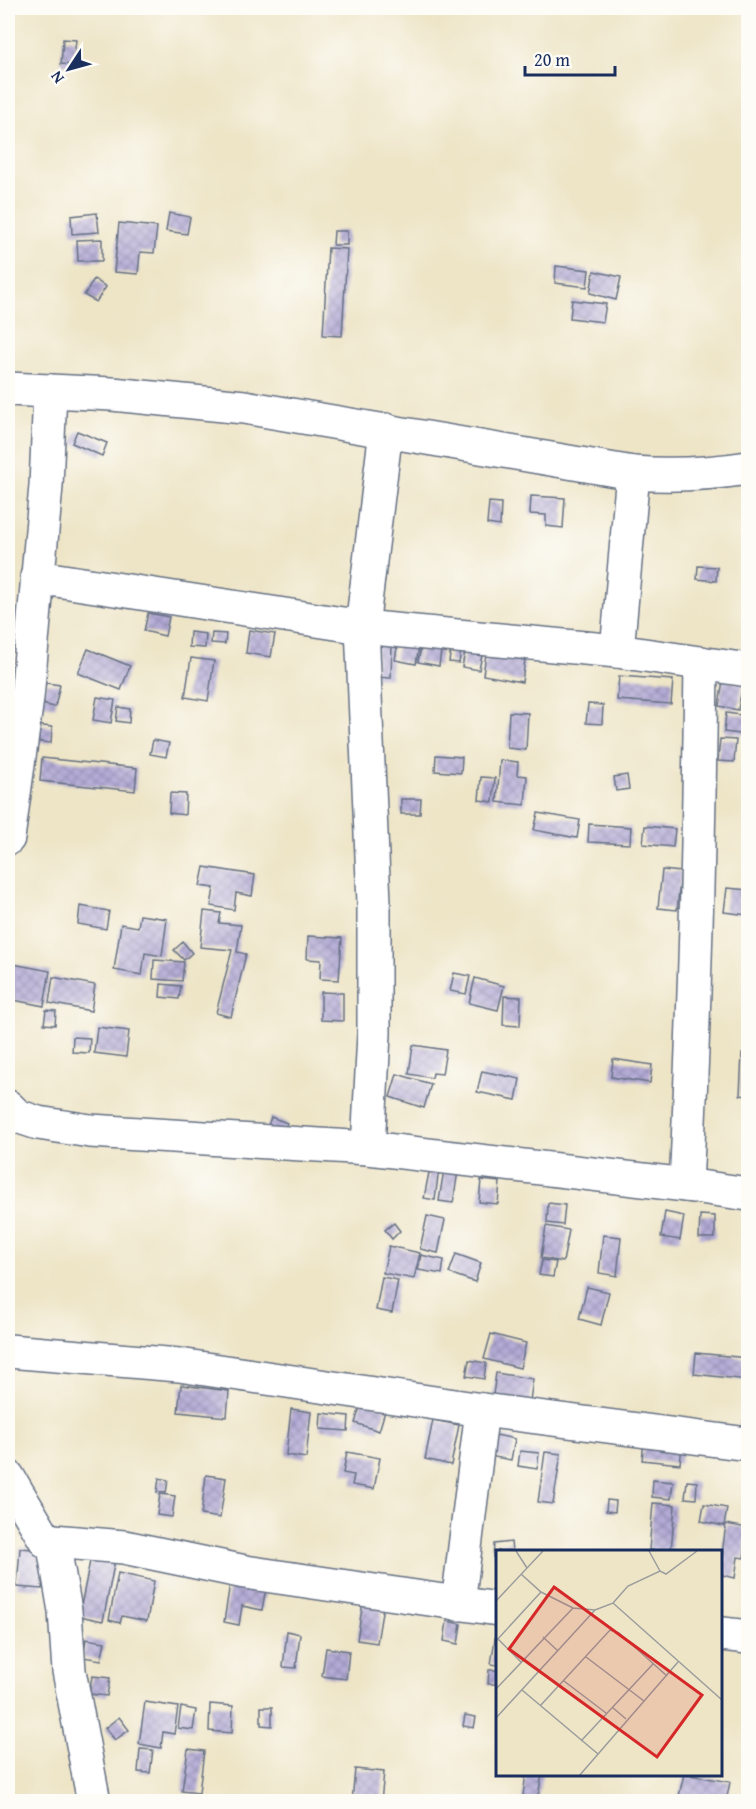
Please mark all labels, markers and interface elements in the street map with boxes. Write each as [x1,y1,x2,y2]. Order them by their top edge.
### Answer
north arrow [39,39,99,99]
scale bar [525,39,615,77]
text: 20 m [534,46,570,73]
text: N [44,66,70,89]
inset map [496,1550,723,1776]

